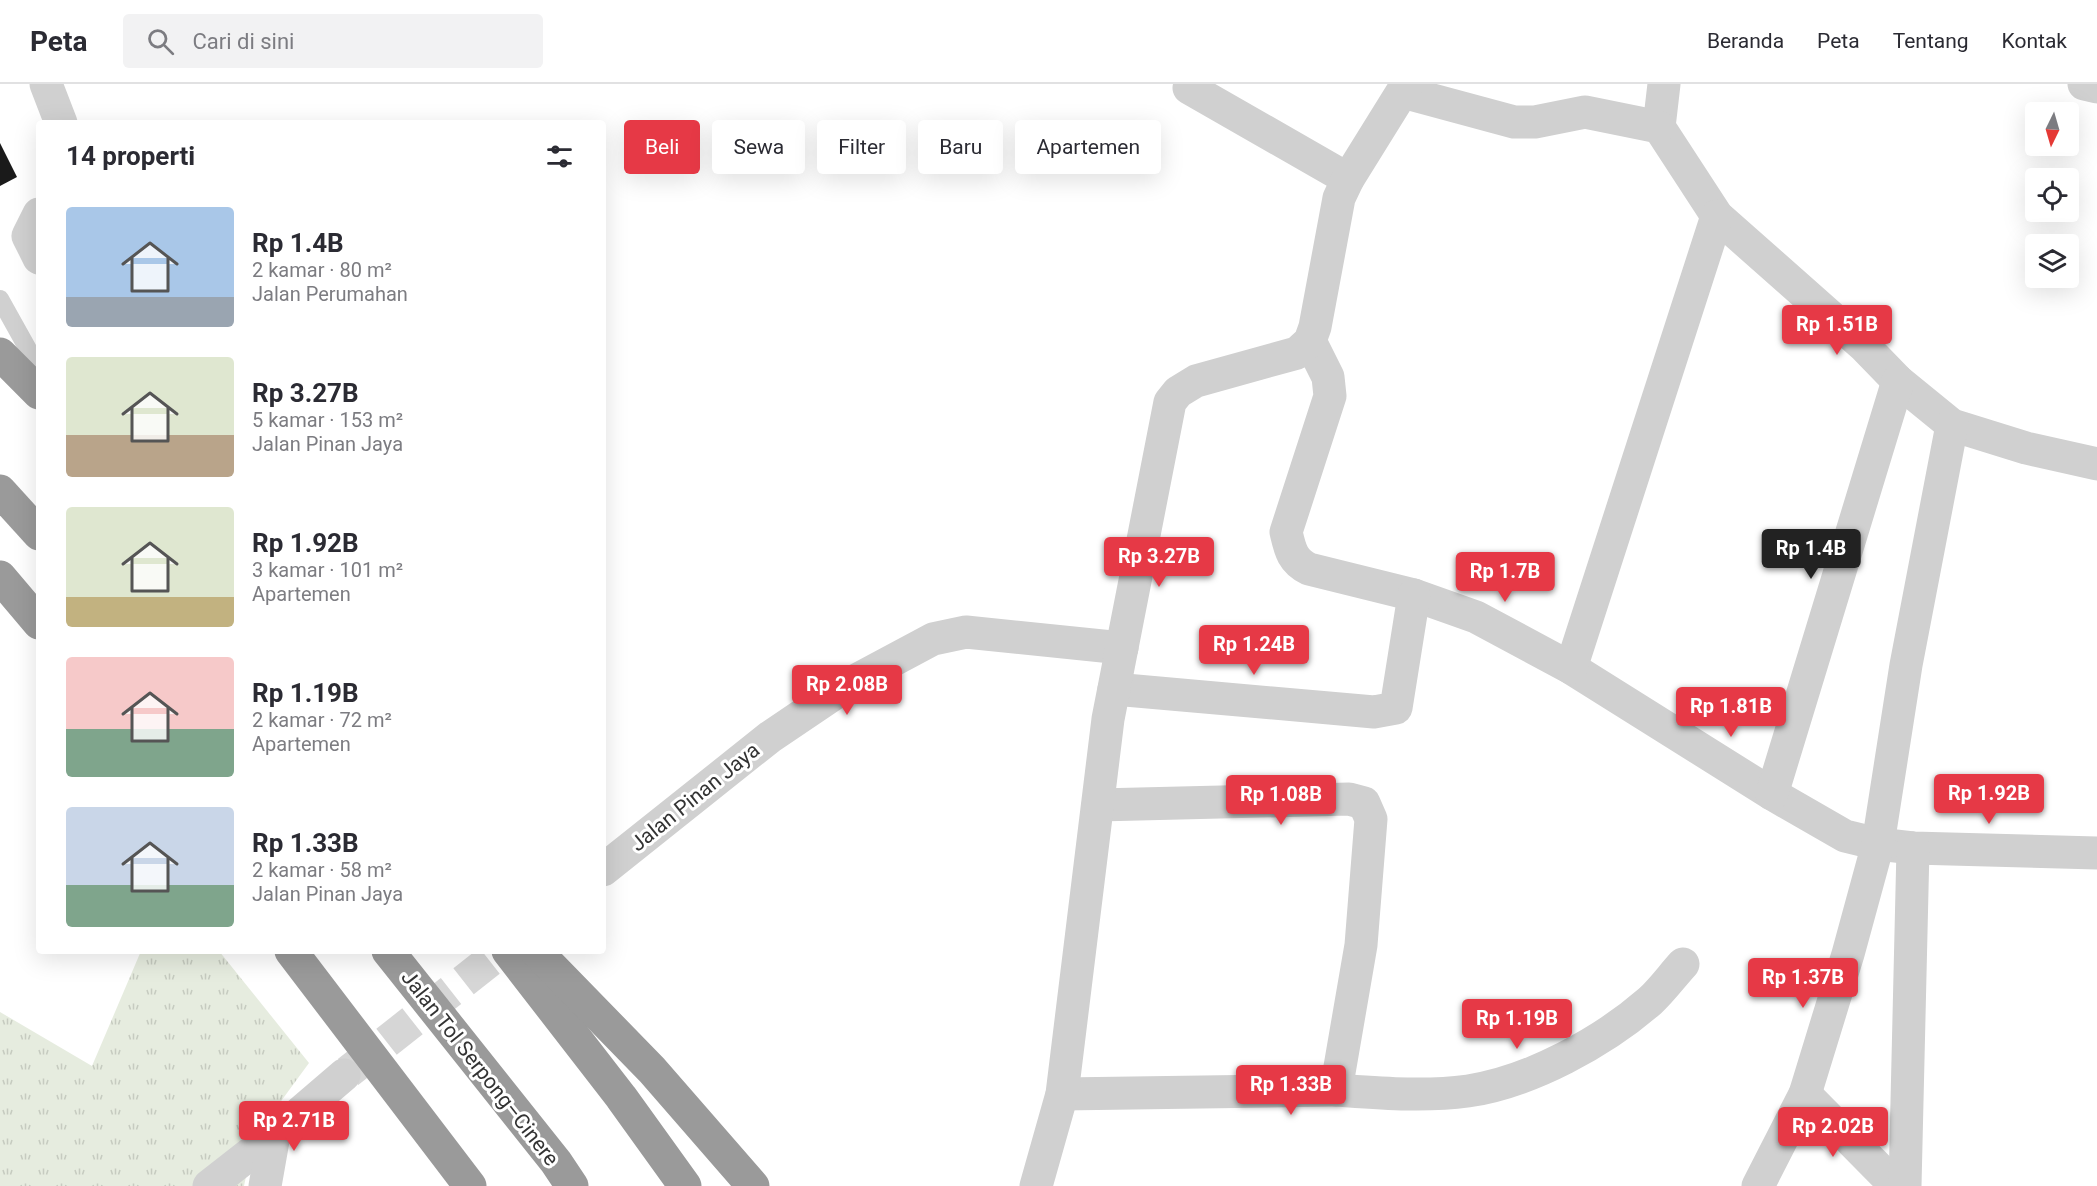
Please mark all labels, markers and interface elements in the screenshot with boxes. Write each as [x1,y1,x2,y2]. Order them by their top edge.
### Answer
search box [123,14,543,68]
text: Peta [30,25,87,58]
icon: search [144,25,177,58]
text: Cari di sini [192,29,294,54]
text: Beranda [1707,29,1784,53]
text: Peta [1817,29,1860,53]
text: Tentang [1893,29,1969,53]
text: Kontak [2002,29,2067,53]
north arrow [2025,102,2079,156]
map controls [2025,102,2079,288]
chip: Beli [624,120,700,174]
chip: Sewa [712,120,805,174]
chip: Filter [817,120,906,174]
chip: Baru [918,120,1003,174]
chip: Apartemen [1015,120,1161,174]
icon: filters [543,140,576,173]
text: 14 properti [66,141,195,171]
button: locate [2025,168,2079,222]
text: Rp 1.4B [252,228,344,258]
icon: home [114,231,186,303]
button: layers [2025,234,2079,288]
text: 2 kamar · 80 m² [252,258,392,282]
text: Jalan Perumahan [252,282,408,306]
pin: Rp 1.51B [1775,305,1899,356]
text: Rp 1.51B [1796,312,1878,336]
text: Rp 3.27B [252,378,359,408]
icon: home [114,381,186,453]
text: 5 kamar · 153 m² [252,408,403,432]
text: Jalan Pinan Jaya [252,432,403,456]
text: Rp 1.92B [252,528,359,558]
pin: Rp 1.4B [1756,529,1866,580]
icon: home [114,531,186,603]
text: Rp 1.4B [1776,536,1846,560]
pin: Rp 3.27B [1097,537,1221,588]
text: Rp 3.27B [1118,544,1200,568]
pin: Rp 1.7B [1450,552,1560,603]
text: 3 kamar · 101 m² [252,558,403,582]
text: Rp 1.7B [1470,559,1540,583]
text: Apartemen [252,582,351,606]
pin: Rp 1.24B [1192,625,1316,676]
text: Rp 1.24B [1213,632,1295,656]
pin: Rp 2.08B [785,665,909,716]
text: Rp 2.08B [806,672,888,696]
text: Rp 1.19B [252,678,359,708]
icon: home [114,681,186,753]
pin: Rp 1.81B [1669,687,1793,738]
text: Rp 1.81B [1690,694,1772,718]
text: 2 kamar · 72 m² [252,708,392,732]
text: Apartemen [252,732,351,756]
street label: Jalan Pinan Jaya [626,738,764,856]
pin: Rp 1.92B [1927,774,2051,825]
pin: Rp 1.08B [1219,775,1343,826]
text: Rp 1.92B [1948,781,2030,805]
text: Rp 1.08B [1240,782,1322,806]
text: Rp 1.33B [252,828,359,858]
icon: home [114,831,186,903]
text: 2 kamar · 58 m² [252,858,392,882]
text: Jalan Pinan Jaya [252,882,403,906]
pin: Rp 1.37B [1741,958,1865,1009]
text: Rp 1.37B [1762,965,1844,989]
street label: Jalan Tol Serpong–Cinere [396,966,564,1170]
pin: Rp 1.19B [1455,999,1579,1050]
text: Rp 1.19B [1476,1006,1558,1030]
pin: Rp 1.33B [1229,1065,1353,1116]
text: Rp 1.33B [1250,1072,1332,1096]
pin: Rp 2.71B [232,1101,356,1152]
pin: Rp 2.02B [1771,1107,1895,1158]
text: Rp 2.71B [253,1108,335,1132]
text: Rp 2.02B [1792,1114,1874,1138]

